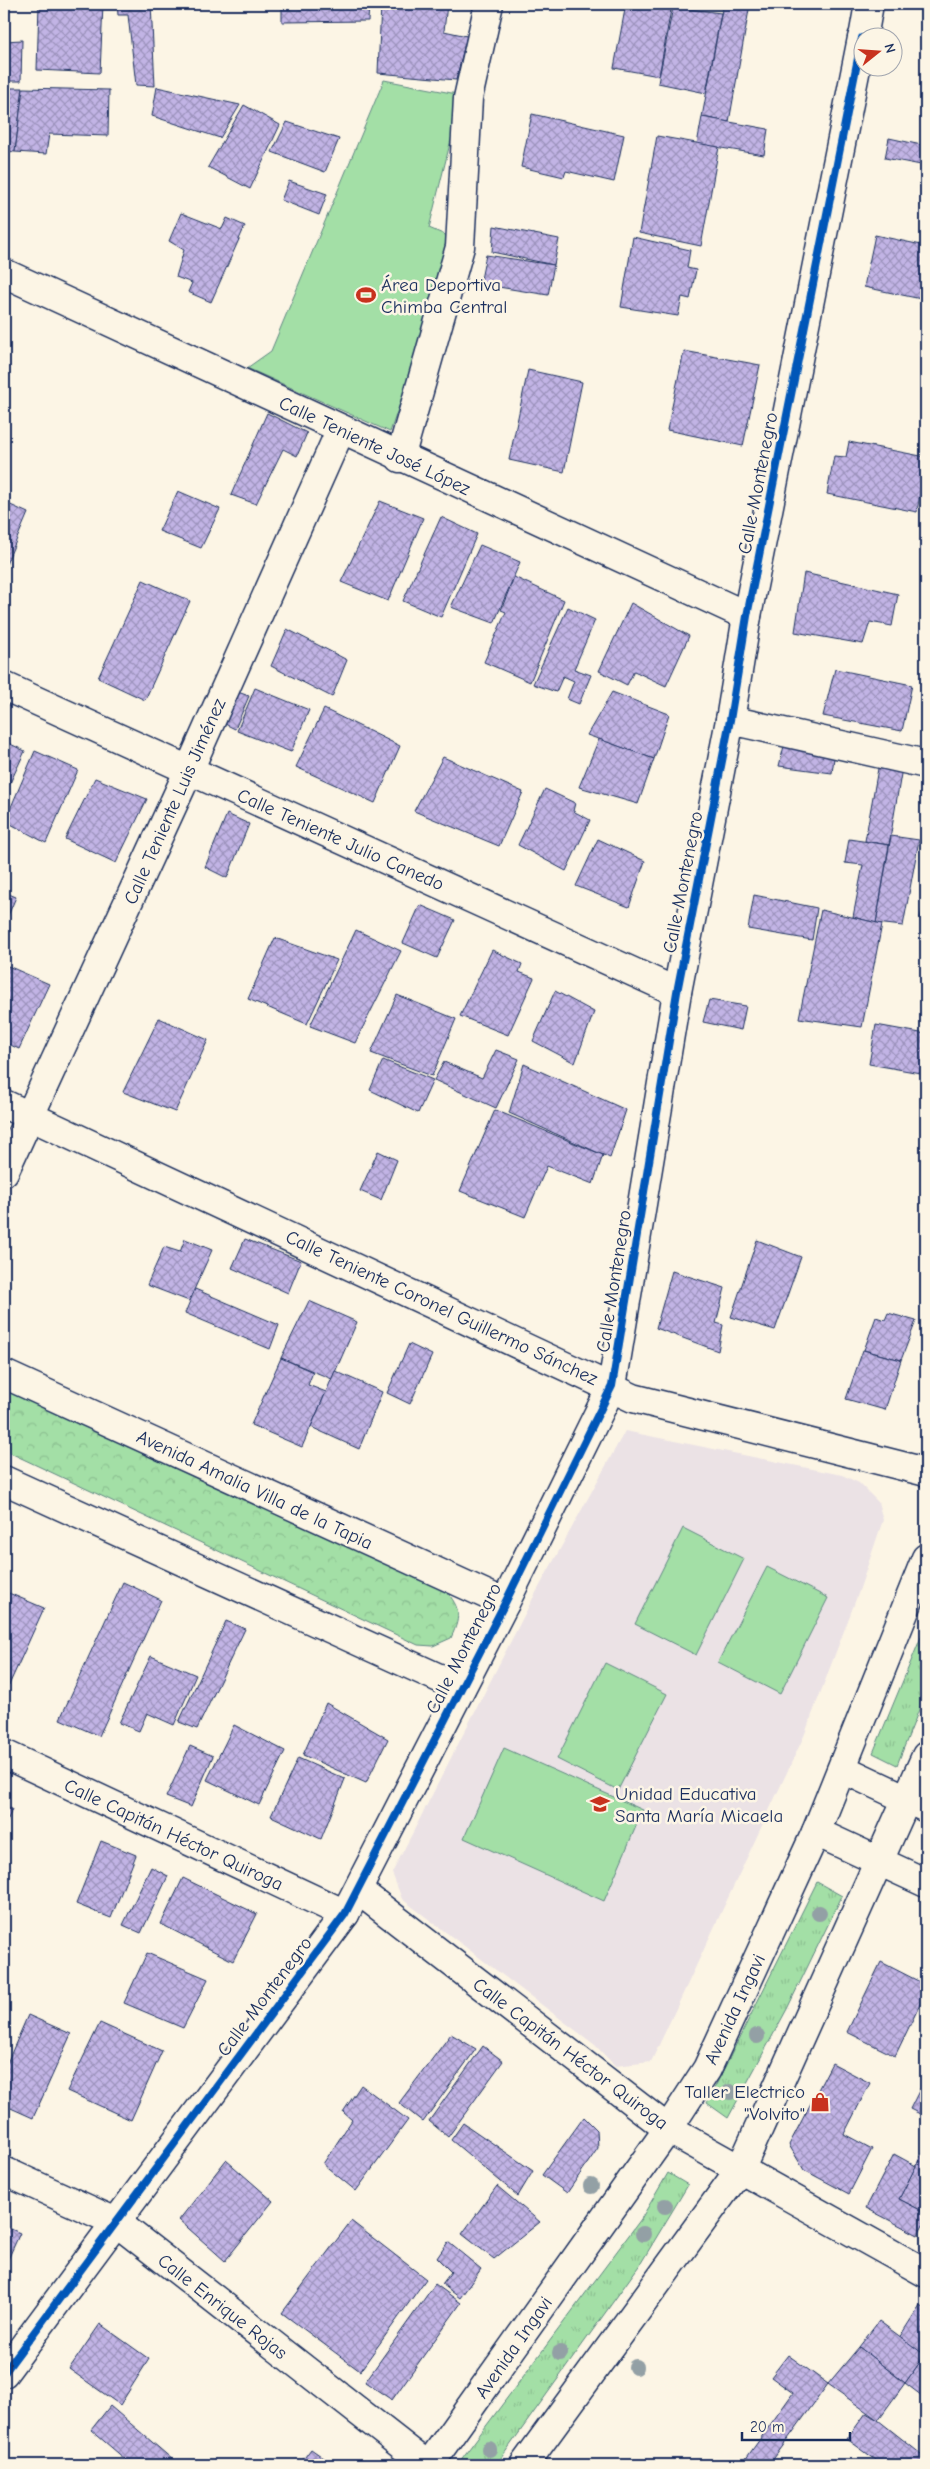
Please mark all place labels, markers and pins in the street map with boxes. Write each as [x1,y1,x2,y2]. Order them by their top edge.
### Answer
place label: Área Deportiva Chimba Central [381,274,507,318]
sports icon: Área Deportiva Chimba Central [355,284,377,306]
place label: Unidad Educativa Santa María Micaela [615,1783,783,1827]
school or university icon: Unidad Educativa Santa María Micaela [589,1793,611,1815]
place label: Taller Electrico "Volvito" [685,2081,805,2125]
shop icon: Taller Electrico "Volvito" [809,2091,831,2113]

